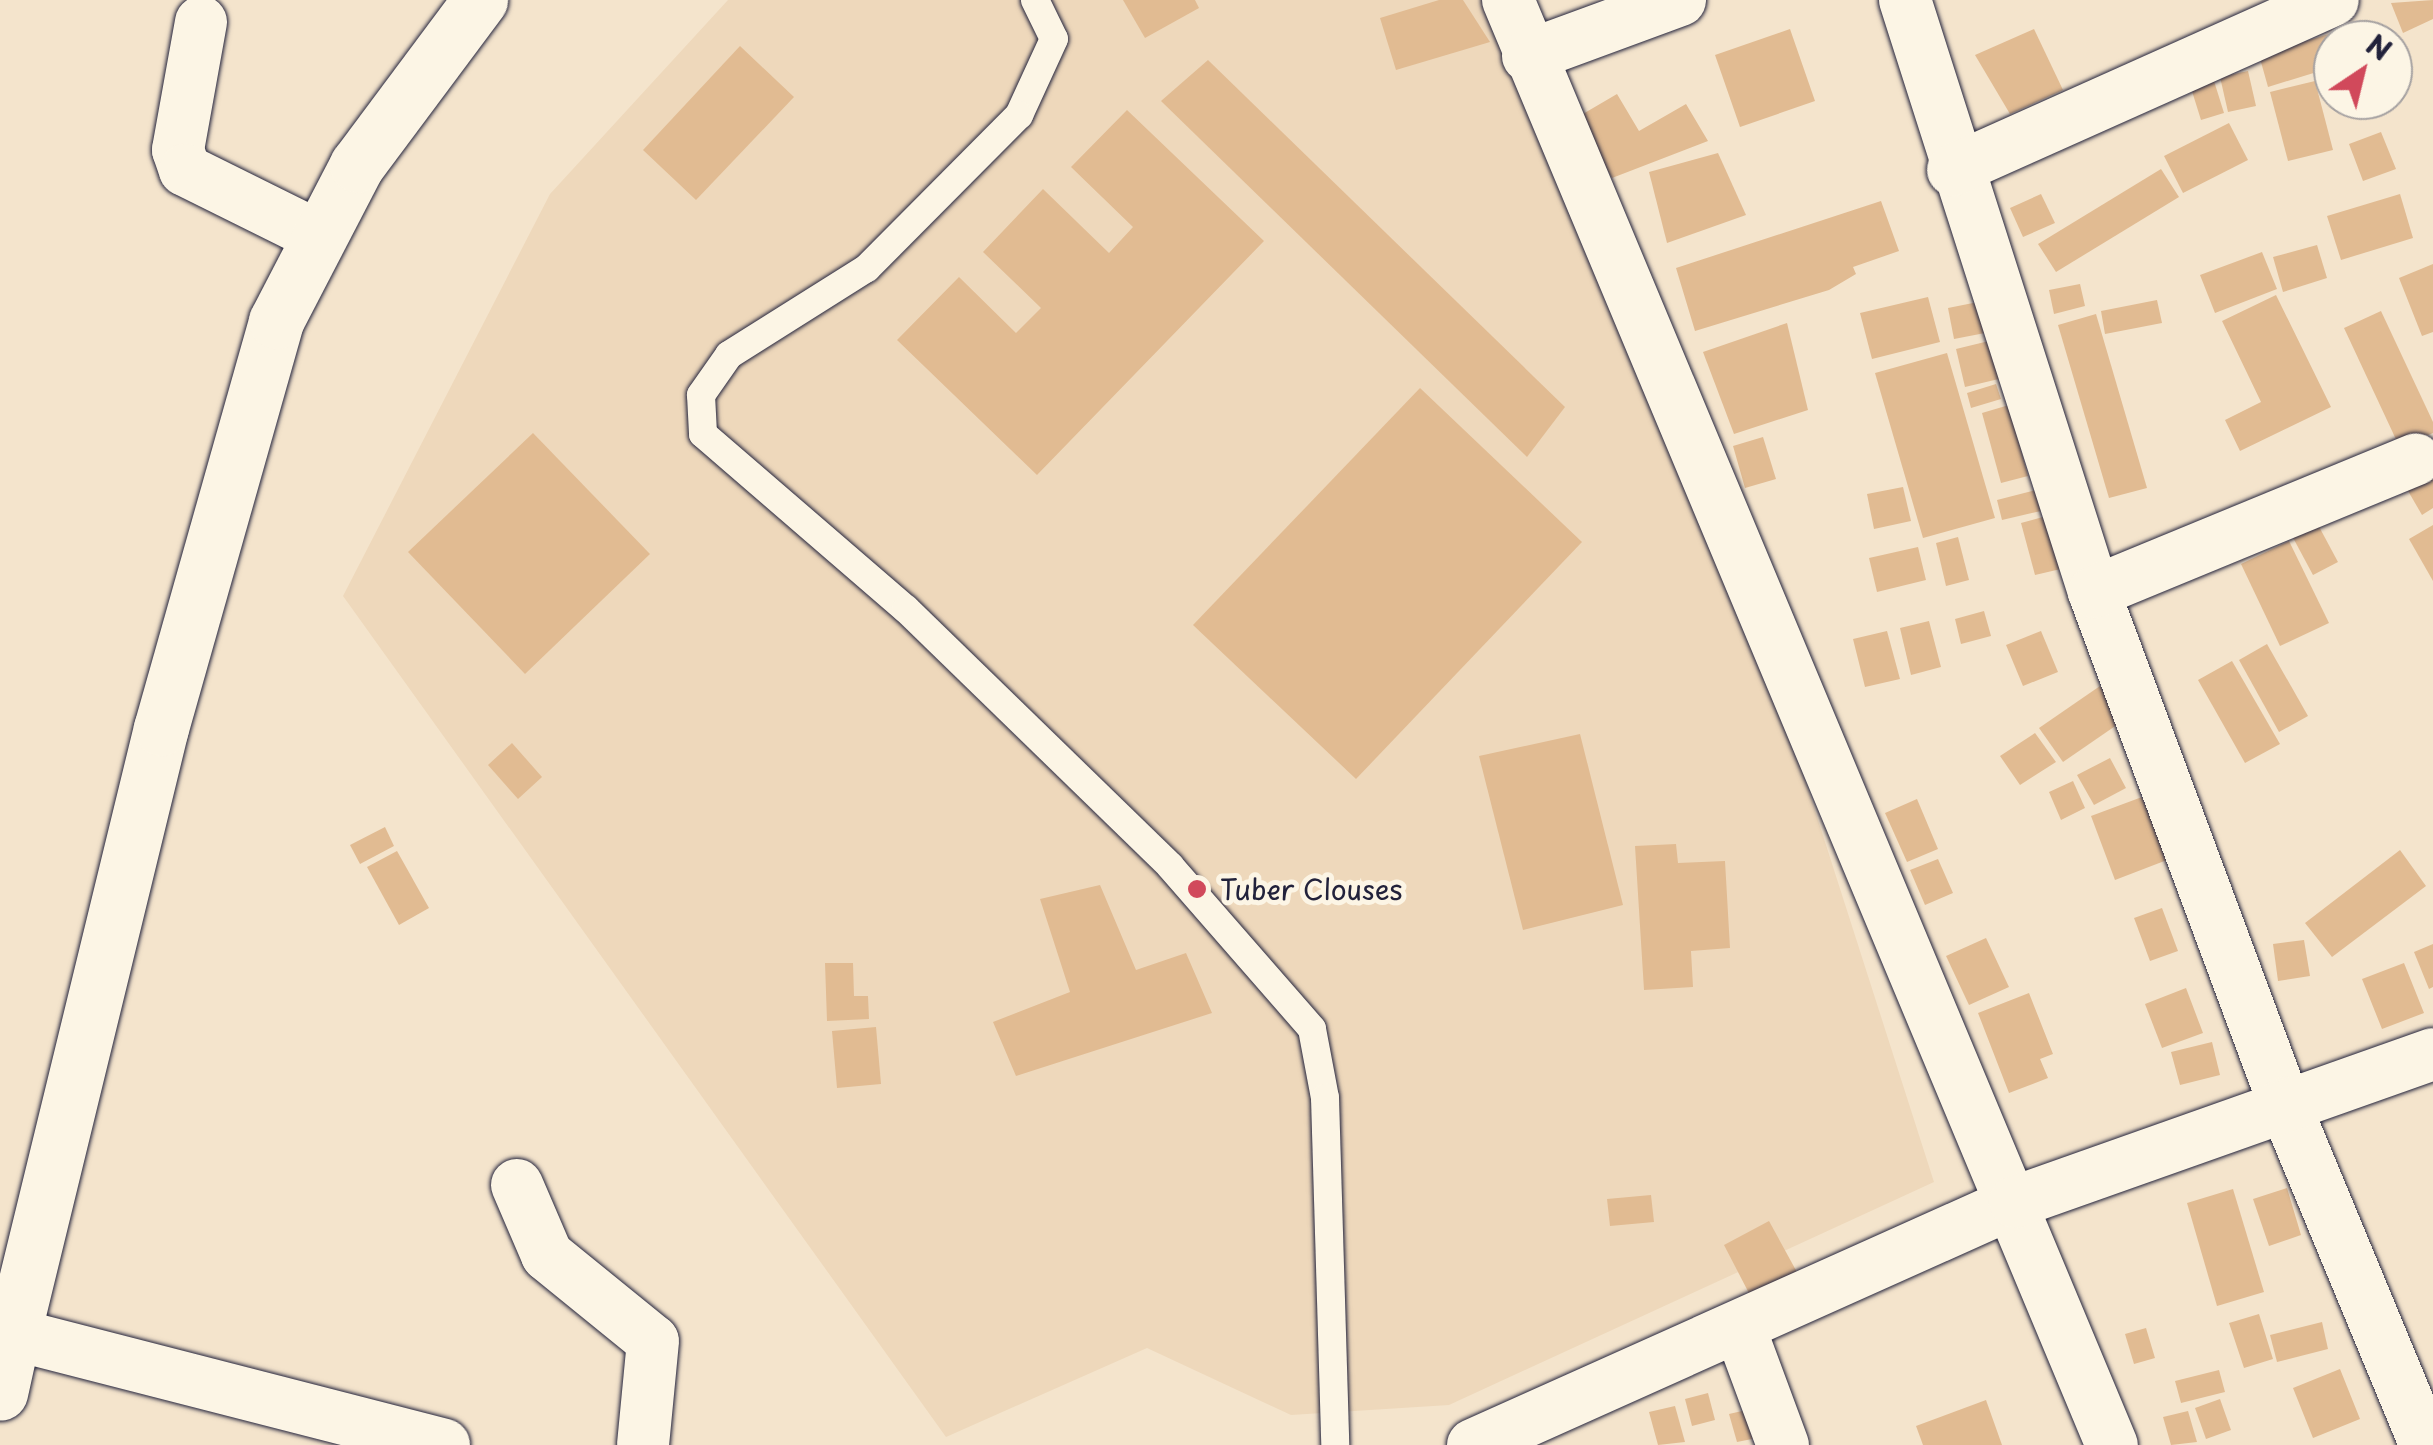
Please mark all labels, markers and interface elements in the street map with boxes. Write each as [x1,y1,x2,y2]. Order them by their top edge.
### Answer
north arrow [2313,20,2413,120]
text: N [2358,23,2401,71]
place label: Tuber Clouses [1220,872,1405,906]
marker: Tuber Clouses [1184,876,1210,902]

